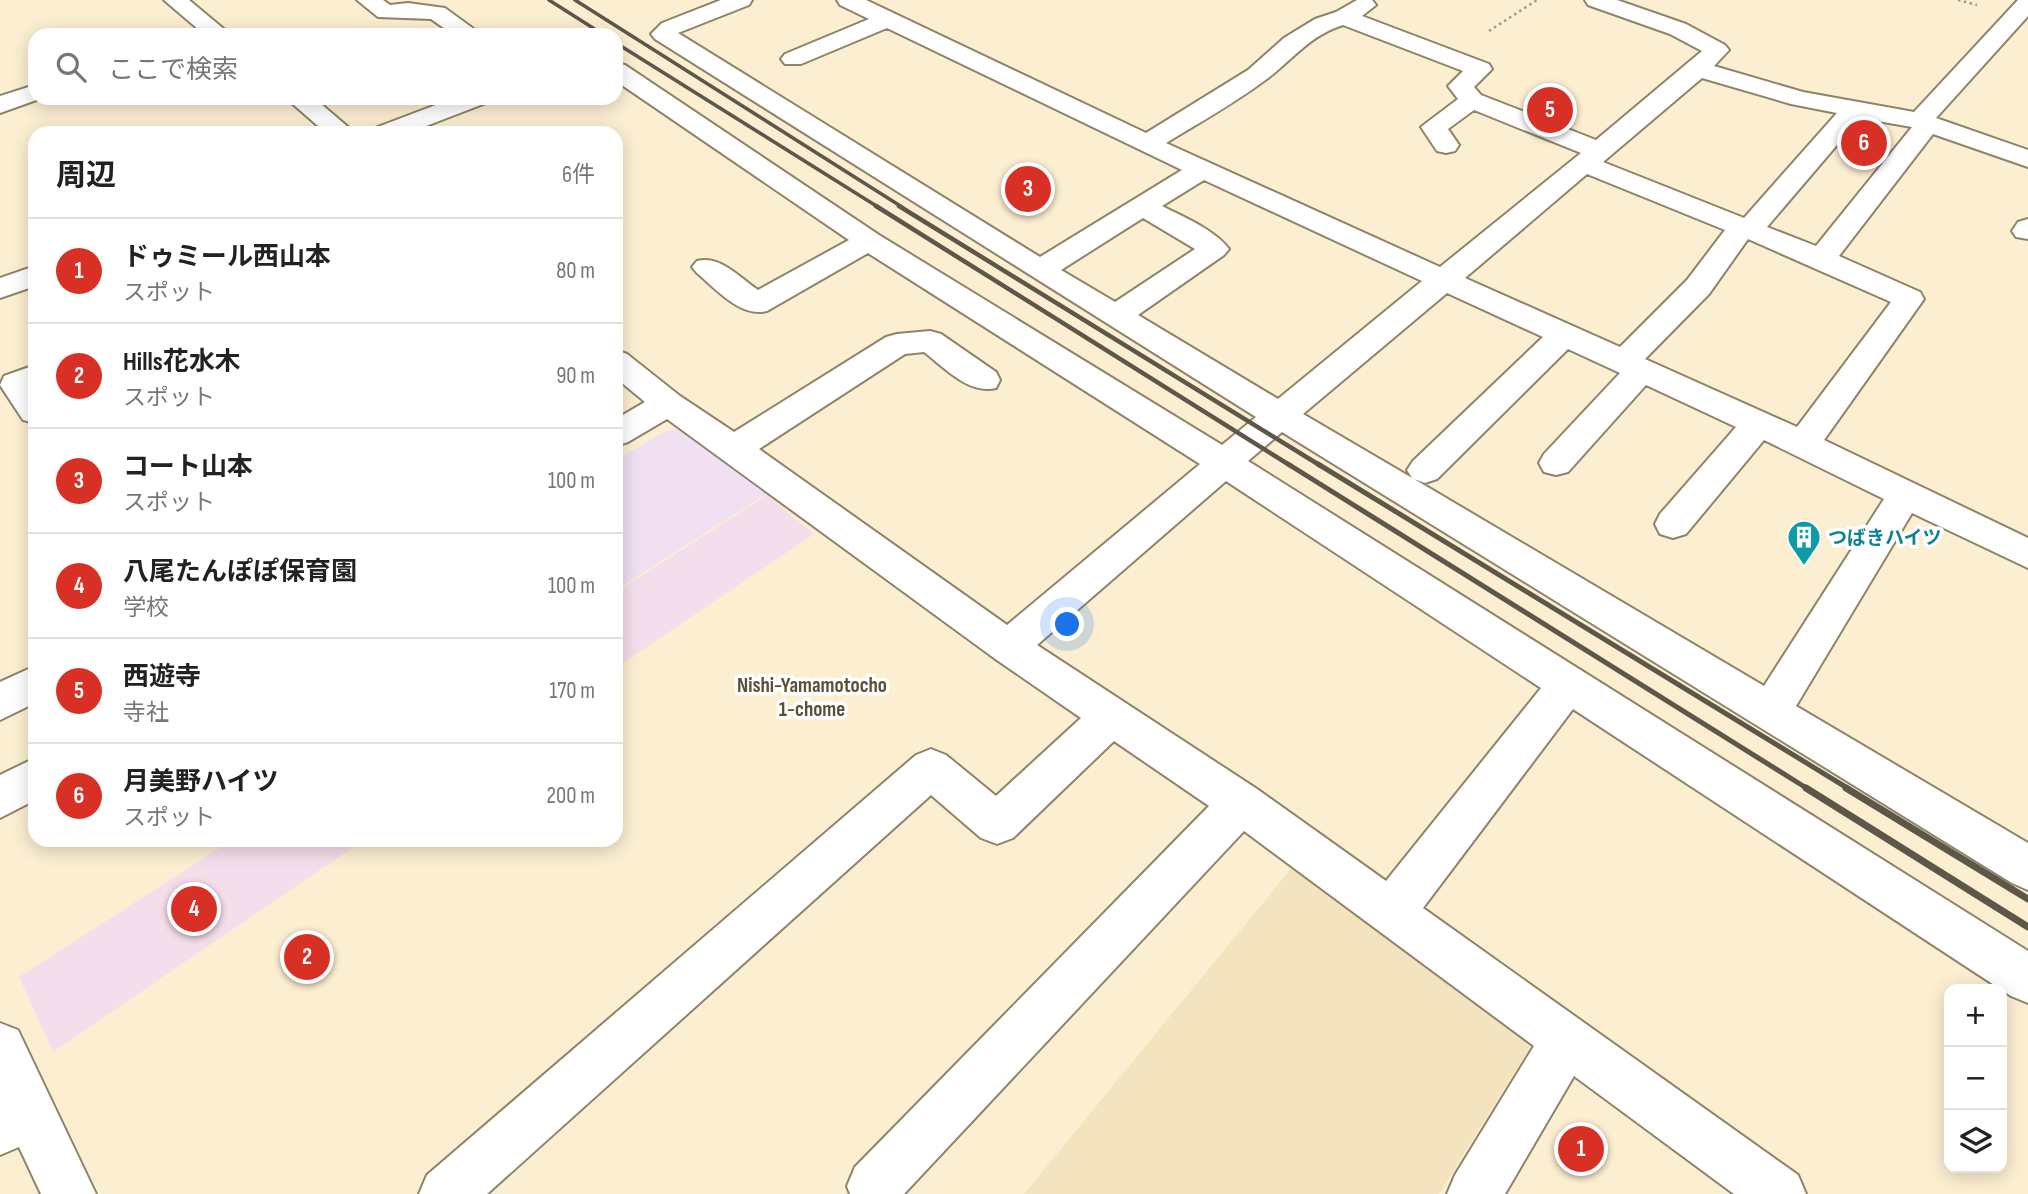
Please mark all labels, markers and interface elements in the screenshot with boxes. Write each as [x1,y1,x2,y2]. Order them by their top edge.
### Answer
search box [28,28,623,105]
icon: search [52,48,90,86]
text: ここで検索 [108,55,238,86]
pin: 5 [1527,84,1573,136]
pin: 6 [1841,117,1887,169]
text: 周辺 [56,158,116,194]
text: 6件 [562,161,595,189]
pin: 3 [1005,163,1051,215]
text: ドゥミール西山本 [123,242,331,273]
text: 1 [74,257,84,285]
text: 80 m [556,257,595,285]
text: スポット [123,279,215,307]
text: Hills花水木 [123,347,241,378]
text: 2 [74,362,84,390]
text: 90 m [556,362,595,390]
text: スポット [123,384,215,412]
text: コート山本 [123,452,253,483]
text: 3 [74,467,84,495]
text: 100 m [548,467,595,495]
text: スポット [123,489,215,517]
building icon: つばきハイツ [1785,518,1823,567]
place label: つばきハイツ [1828,527,1942,550]
text: 八尾たんぽぽ保育園 [123,557,357,588]
text: 4 [74,572,84,600]
text: 100 m [548,572,595,600]
text: 学校 [123,594,169,622]
your location [1050,607,1084,641]
text: 西遊寺 [123,662,201,693]
district label: Nishi-Yamamotocho 1-chome [737,673,887,722]
text: 5 [74,677,84,705]
text: 170 m [549,677,595,705]
text: 寺社 [123,699,169,727]
text: 月美野ハイツ [123,767,278,798]
text: 6 [74,782,84,810]
text: 200 m [547,782,595,810]
text: スポット [123,804,215,832]
pin: 4 [171,883,217,935]
pin: 2 [284,931,330,983]
map controls [1944,984,2007,1173]
button: + [1944,984,2007,1047]
button: − [1944,1047,2007,1110]
button: layers [1944,1110,2007,1173]
pin: 1 [1558,1123,1604,1175]

